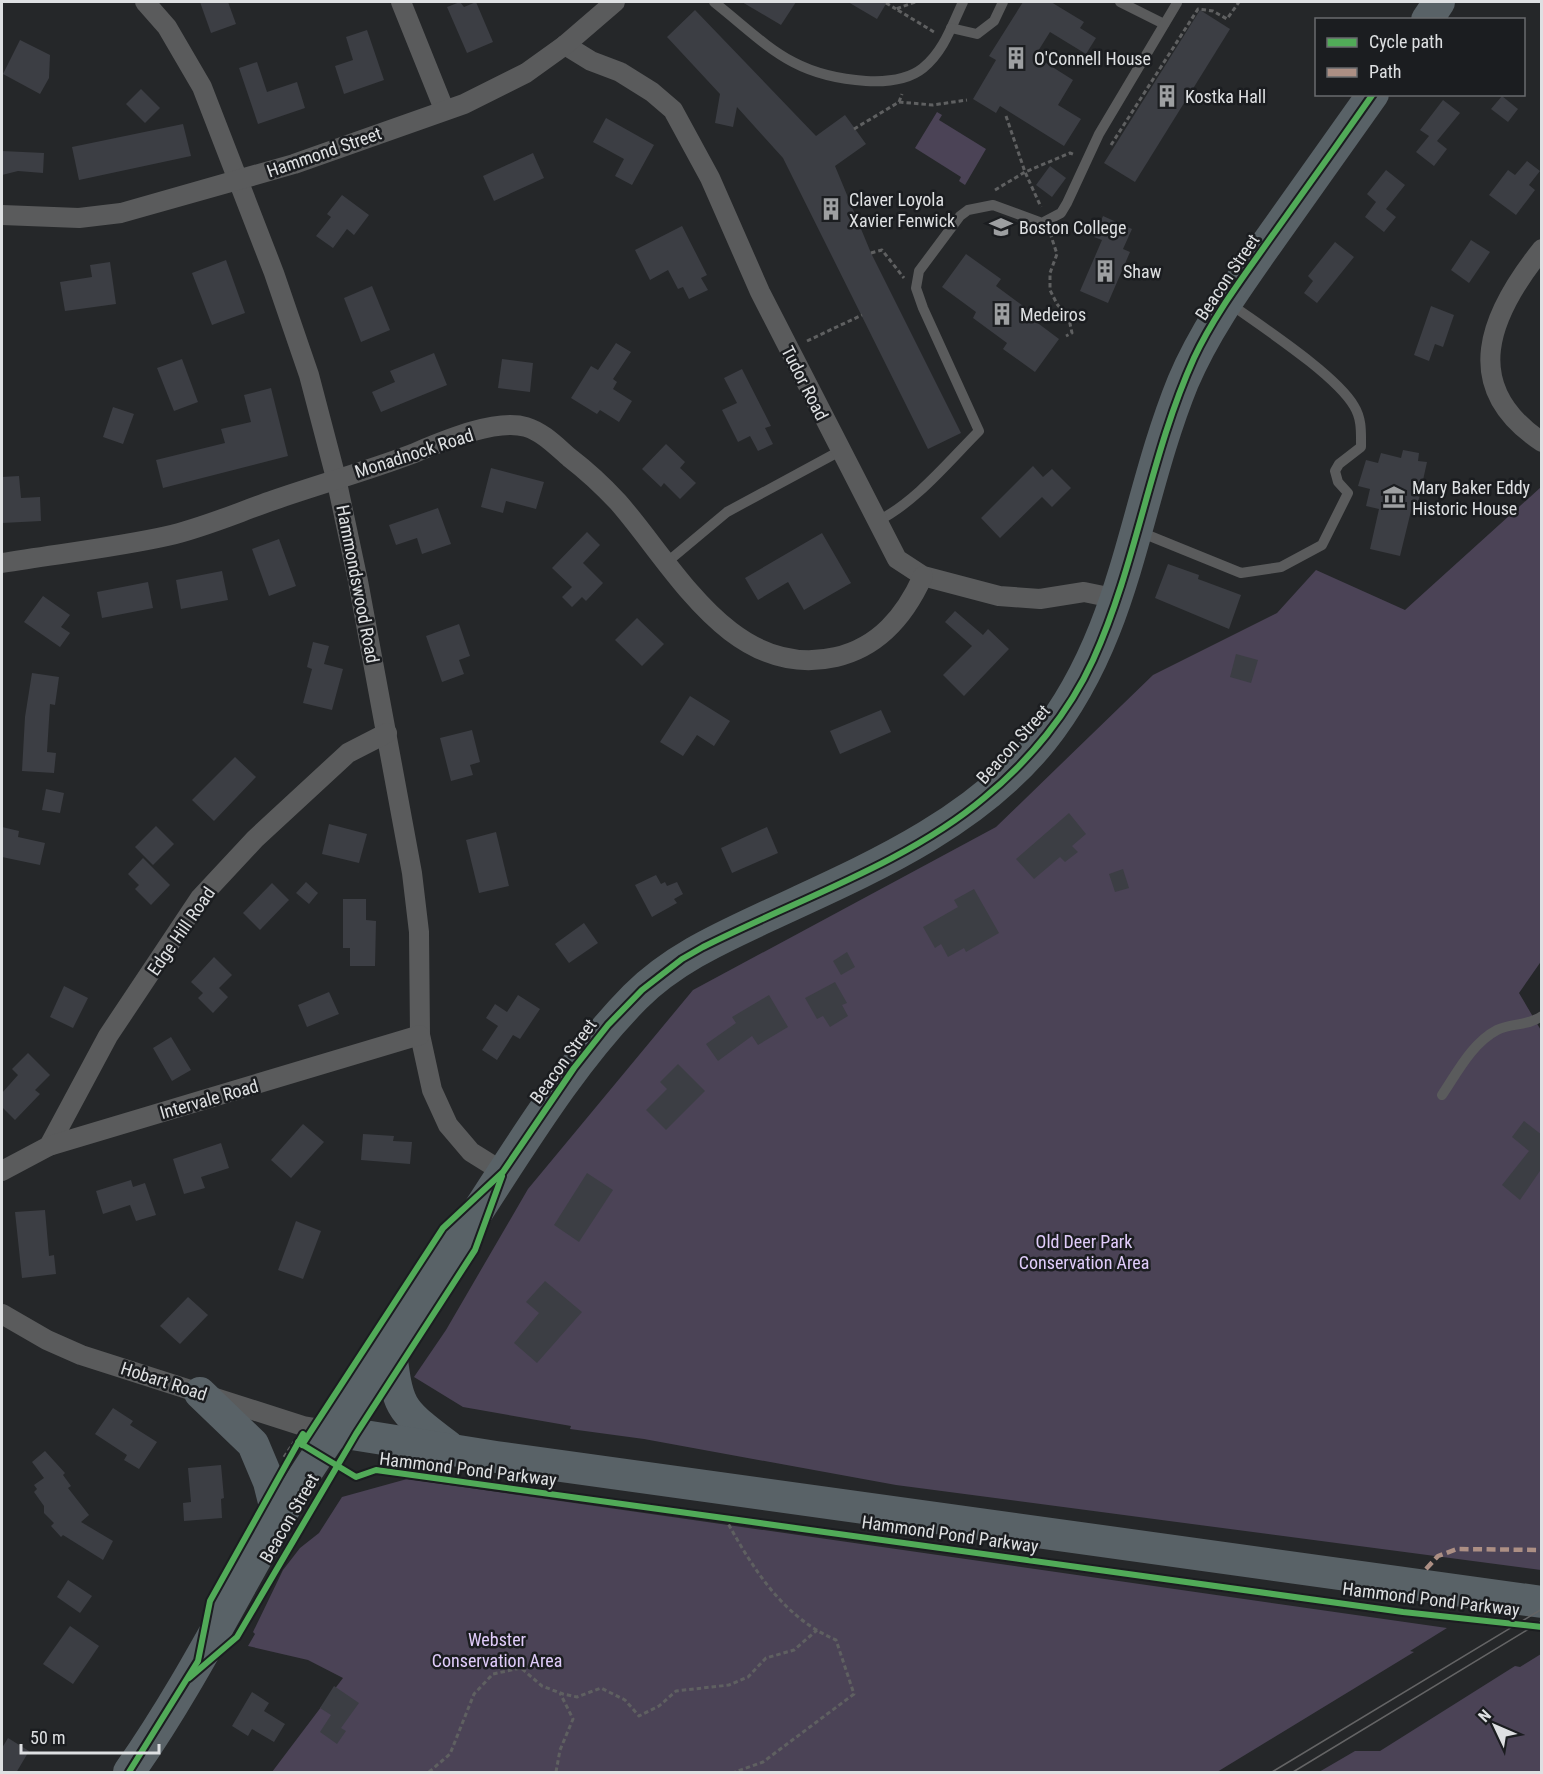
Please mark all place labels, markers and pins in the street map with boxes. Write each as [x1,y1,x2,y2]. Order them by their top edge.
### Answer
building icon: O'Connell House [1003,45,1029,71]
place label: O'Connell House [1034,48,1151,69]
building icon: Kostka Hall [1154,83,1180,109]
place label: Kostka Hall [1185,86,1266,107]
place label: Claver Loyola Xavier Fenwick [849,189,955,231]
building icon: Claver Loyola Xavier Fenwick [818,196,844,222]
school or university icon: Boston College [988,214,1014,240]
place label: Boston College [1019,217,1126,238]
building icon: Shaw [1092,258,1118,284]
place label: Shaw [1123,261,1162,282]
building icon: Medeiros [989,301,1015,327]
place label: Medeiros [1020,304,1086,325]
place label: Mary Baker Eddy Historic House [1412,477,1531,519]
museum icon: Mary Baker Eddy Historic House [1381,484,1407,510]

